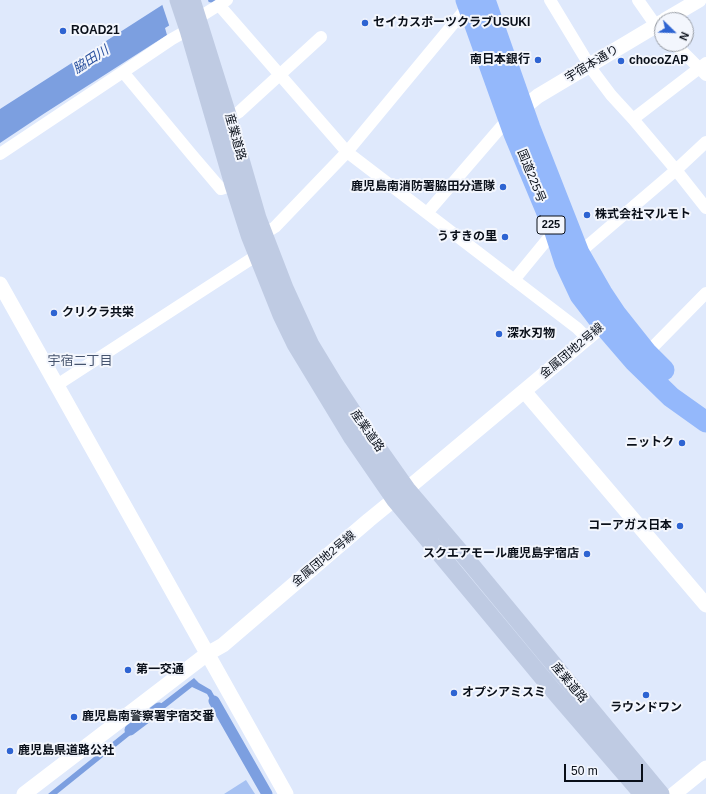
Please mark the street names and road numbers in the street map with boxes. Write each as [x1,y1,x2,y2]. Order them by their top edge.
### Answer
street label: 宇宿本通り [563,42,621,86]
street label: 産業道路 [221,112,249,162]
street label: 国道225号 [514,147,548,205]
road number: 225 [537,216,565,234]
street label: 金属団地2号線 [537,320,607,382]
street label: 産業道路 [347,407,387,455]
street label: 金属団地2号線 [289,528,359,590]
street label: 産業道路 [548,660,590,706]

